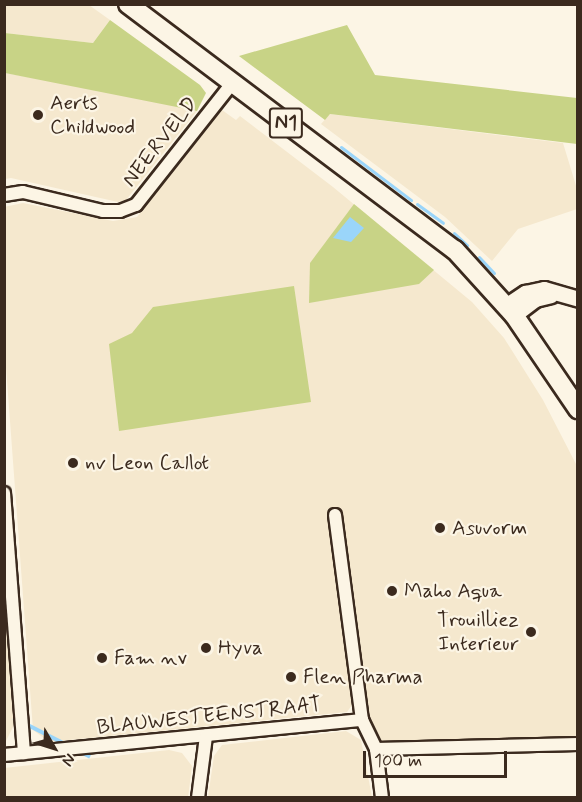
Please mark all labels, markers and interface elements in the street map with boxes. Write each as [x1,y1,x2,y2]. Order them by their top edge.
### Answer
place label: Aerts Childwood [50,90,135,140]
street label: NEERVELD [117,92,203,192]
road number: N1 [268,106,304,140]
marker: Aerts Childwood [31,108,45,122]
place label: nv Leon Callot [85,450,215,476]
marker: nv Leon Callot [66,456,80,470]
place label: Asuvorm [452,515,527,541]
marker: Asuvorm [433,521,447,535]
place label: Maho Aqua [404,578,502,604]
marker: Maho Aqua [385,584,399,598]
place label: Trouilliez Interieur [437,607,519,657]
marker: Trouilliez Interieur [524,625,538,639]
place label: Hyva [218,635,263,661]
marker: Hyva [199,641,213,655]
place label: Fam nv [114,645,182,671]
marker: Fam nv [95,651,109,665]
place label: Flen Pharma [303,664,423,690]
marker: Flen Pharma [284,670,298,684]
street label: BLAUWESTEENSTRAAT [96,692,322,740]
north arrow [24,718,84,778]
scale bar [366,739,510,777]
text: N [57,749,80,770]
text: 100 m [374,749,422,773]

